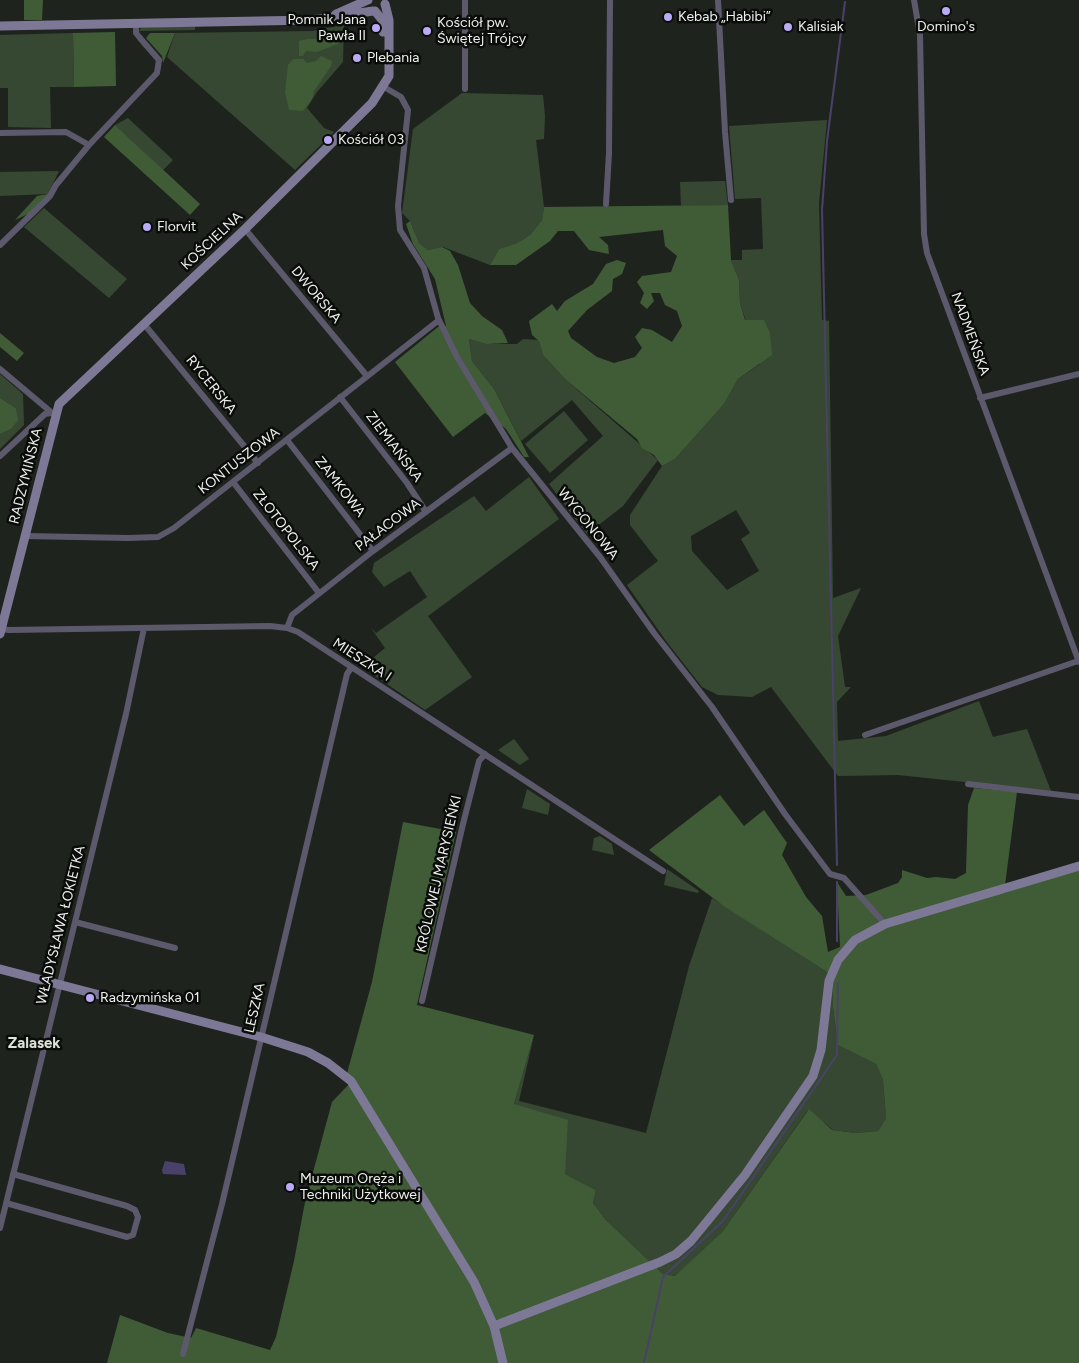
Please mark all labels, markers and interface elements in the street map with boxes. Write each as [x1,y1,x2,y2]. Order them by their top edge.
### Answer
marker: Domino's [940,5,952,17]
place label: Kebab „Habibi” [678,9,771,25]
marker: Kebab „Habibi” [662,11,674,23]
place label: Pomnik Jana Pawła II [287,12,366,44]
place label: Kościół pw. Świętej Trójcy [437,15,526,48]
place label: Kalisiak [798,19,844,35]
place label: Domino's [917,19,975,35]
marker: Kalisiak [782,21,794,33]
marker: Pomnik Jana Pawła II [370,22,382,34]
marker: Kościół pw. Świętej Trójcy [421,25,433,37]
place label: Plebania [367,50,419,66]
marker: Plebania [351,52,363,64]
place label: Kościół 03 [338,132,404,148]
marker: Kościół 03 [322,134,334,146]
street label: KOŚCIELNA [178,208,246,274]
place label: Florvit [157,219,196,235]
marker: Florvit [141,221,153,233]
street label: DWORSKA [287,263,345,327]
street label: NADMEŃSKA [947,290,993,378]
street label: RYCERSKA [182,352,240,418]
street label: ZIEMIAŃSKA [362,409,426,485]
street label: KONTUSZOWA [195,424,283,498]
street label: RADZYMIŃSKA [6,426,46,526]
street label: ZAMKOWA [311,453,369,521]
street label: WYGONOWA [554,485,622,563]
street label: ZŁOTOPOLSKA [249,486,323,574]
street label: PAŁACOWA [352,495,424,555]
street label: MIESZKA I [329,635,395,685]
street label: KRÓLOWEJ MARYSIEŃKI [413,794,465,954]
street label: WŁADYSŁAWA ŁOKIETKA [33,844,89,1006]
street label: LESZKA [241,981,269,1035]
place label: Radzymińska 01 [100,990,200,1006]
marker: Radzymińska 01 [84,992,96,1004]
district label: Zalasek [8,1035,60,1053]
place label: Muzeum Oręża i Techniki Użytkowej [300,1171,421,1204]
marker: Muzeum Oręża i Techniki Użytkowej [284,1181,296,1193]

